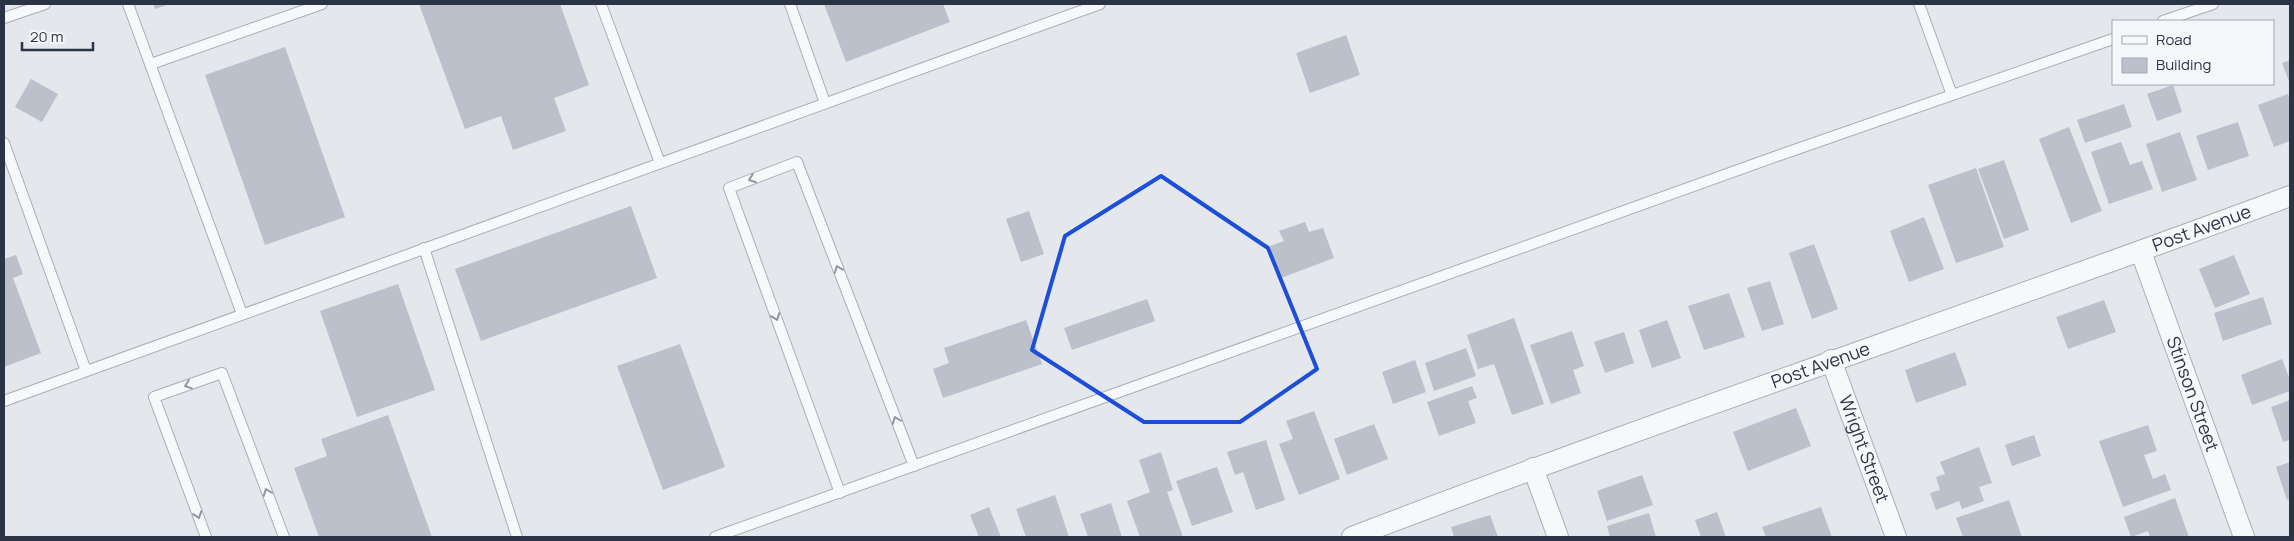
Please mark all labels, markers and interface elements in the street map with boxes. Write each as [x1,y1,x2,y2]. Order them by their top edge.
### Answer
scale bar [22,20,94,52]
legend [2112,20,2274,85]
text: 20 m [30,26,63,47]
text: Road [2156,29,2192,50]
text: Building [2156,54,2211,75]
one-way arrow [748,173,757,183]
street label: Post Avenue [2149,199,2254,257]
one-way arrow [834,265,844,274]
one-way arrow [770,312,780,321]
street label: Stinson Street [2161,333,2225,454]
street label: Post Avenue [1768,336,1873,393]
one-way arrow [184,379,193,389]
street label: Wright Street [1834,392,1895,506]
one-way arrow [892,417,902,425]
one-way arrow [263,488,273,496]
one-way arrow [192,510,202,519]

